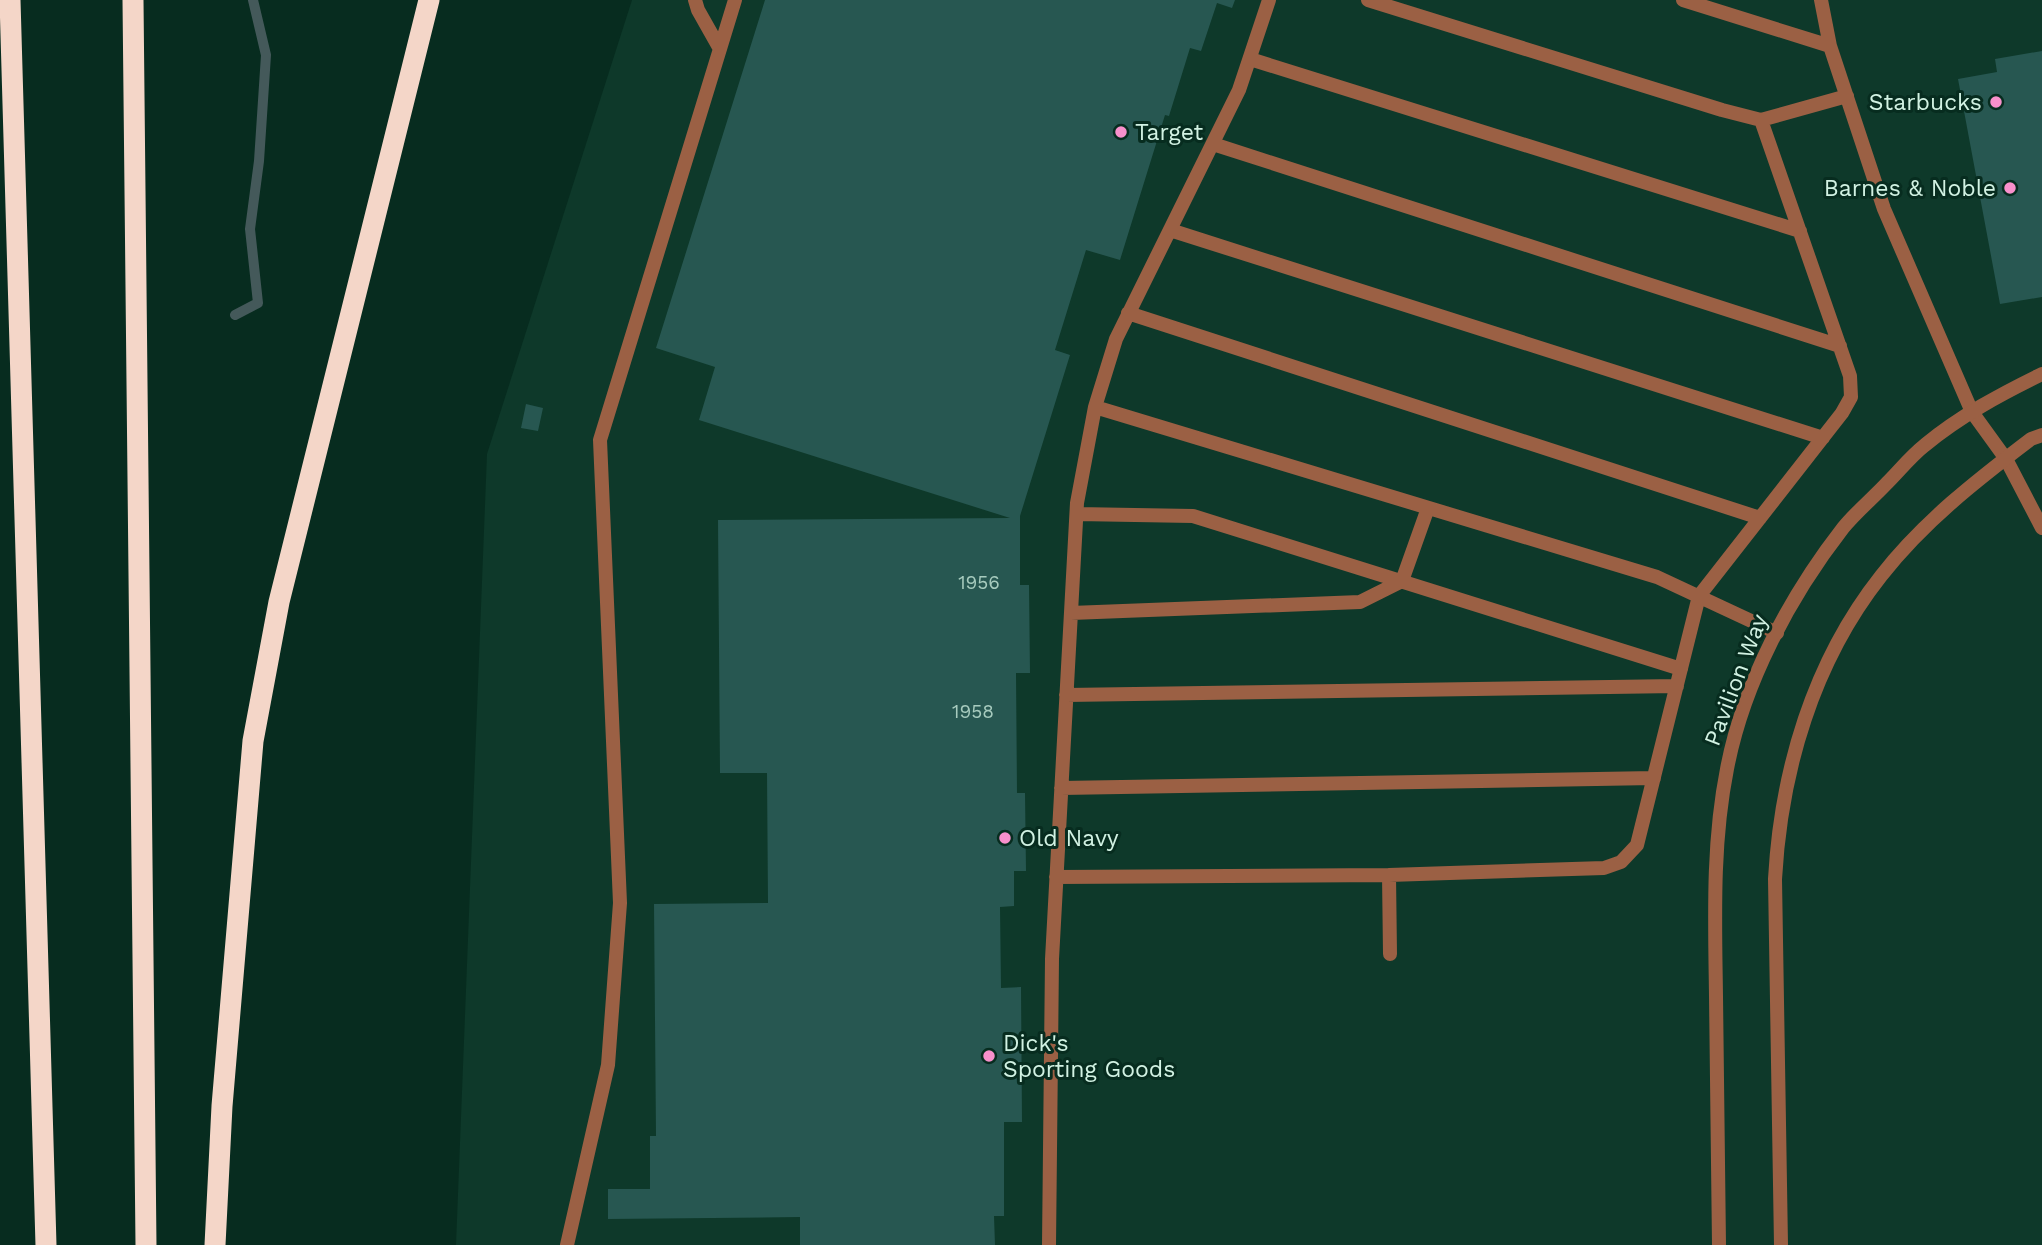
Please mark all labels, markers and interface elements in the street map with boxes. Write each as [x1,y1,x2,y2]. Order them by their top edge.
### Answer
place label: Starbucks [1869,89,1982,116]
marker: Starbucks [1988,94,2004,110]
place label: Target [1135,119,1204,146]
marker: Target [1113,124,1129,140]
place label: Barnes & Noble [1824,175,1996,202]
marker: Barnes & Noble [2002,180,2018,196]
house number: 1956 [958,571,1000,594]
street label: Pavilion Way [1699,610,1773,750]
house number: 1958 [952,700,994,723]
place label: Old Navy [1019,825,1119,852]
marker: Old Navy [997,830,1013,846]
place label: Dick's Sporting Goods [1003,1030,1175,1083]
marker: Dick's Sporting Goods [981,1048,997,1064]

